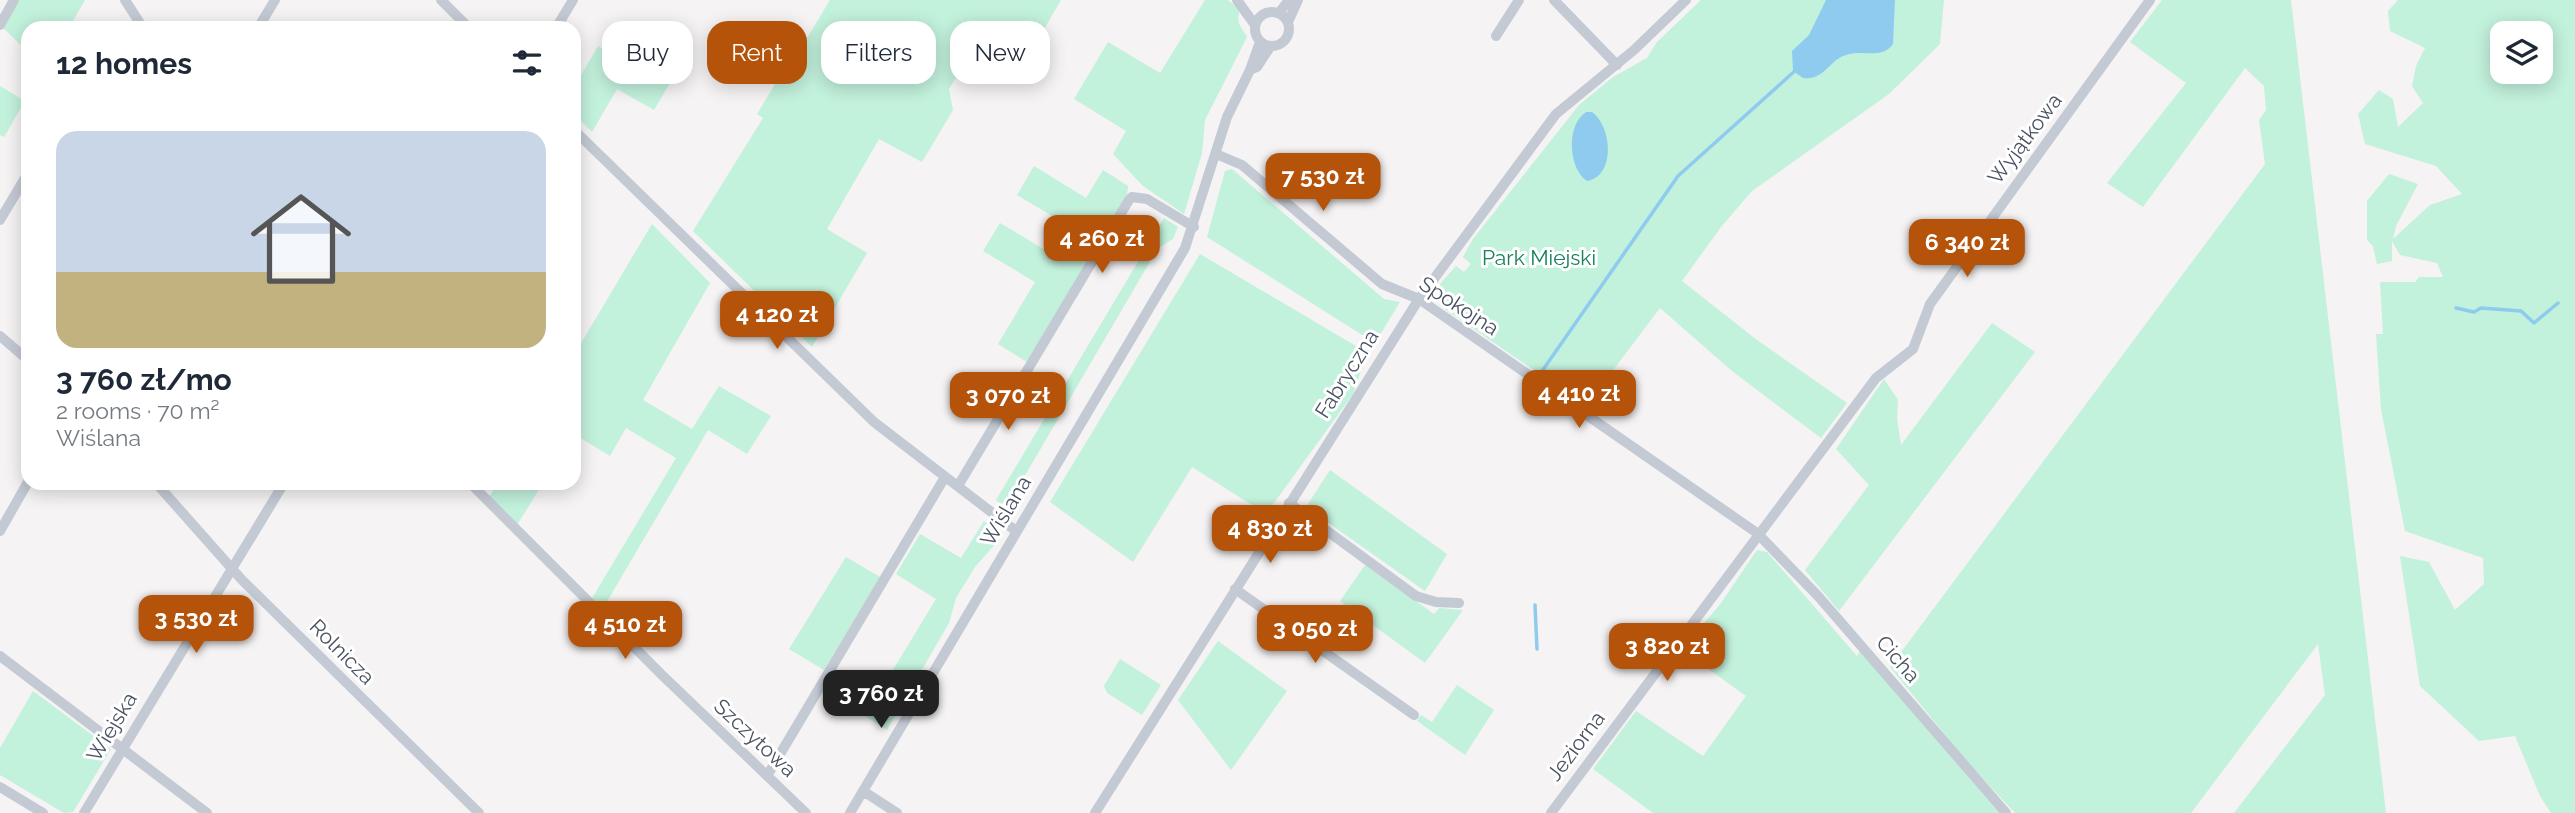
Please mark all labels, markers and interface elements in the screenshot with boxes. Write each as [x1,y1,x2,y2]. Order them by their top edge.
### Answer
chip: Buy [602,21,693,84]
chip: Rent [707,21,807,84]
chip: Filters [821,21,936,84]
chip: New [950,21,1050,84]
map controls [2490,21,2553,84]
button: layers [2490,21,2553,84]
icon: filters [508,44,546,82]
text: 12 homes [56,46,192,81]
street label: Wyjątkowa [1982,88,2067,189]
pin: 7 530 zł [1251,154,1395,213]
text: 7 530 zł [1282,162,1364,189]
icon: home [238,176,364,302]
pin: 4 260 zł [1030,216,1174,275]
pin: 6 340 zł [1895,219,2039,279]
text: 4 260 zł [1060,224,1144,251]
text: 6 340 zł [1925,228,2009,255]
park label: Park Miejski [1482,245,1596,270]
street label: Spokojna [1415,271,1504,340]
pin: 4 120 zł [705,292,849,351]
text: 4 120 zł [736,300,818,327]
street label: Fabryczna [1310,325,1383,422]
text: 3 760 zł/mo [56,362,232,397]
pin: 4 410 zł [1507,370,1651,430]
pin: 3 070 zł [936,372,1080,432]
text: 4 410 zł [1538,379,1620,406]
text: 3 070 zł [966,381,1050,408]
text: 2 rooms · 70 m² [56,397,219,424]
text: Wiślana [56,424,141,451]
street label: Wiślana [975,471,1036,550]
pin: 4 830 zł [1198,505,1342,565]
text: 4 830 zł [1228,514,1312,541]
pin: 3 530 zł [124,596,268,655]
pin: 4 510 zł [553,602,697,661]
text: 3 530 zł [155,604,237,631]
pin: 3 050 zł [1243,606,1387,665]
text: 4 510 zł [584,610,666,637]
street label: Rolnicza [305,614,380,689]
text: 3 050 zł [1273,614,1357,641]
pin: 3 820 zł [1595,624,1739,683]
street label: Cicha [1871,630,1926,687]
text: 3 820 zł [1625,632,1709,659]
pin: 3 760 zł [809,670,953,730]
text: 3 760 zł [839,679,923,706]
street label: Wiejska [81,688,142,766]
street label: Szczytowa [709,693,802,782]
street label: Jeziorna [1541,706,1610,785]

